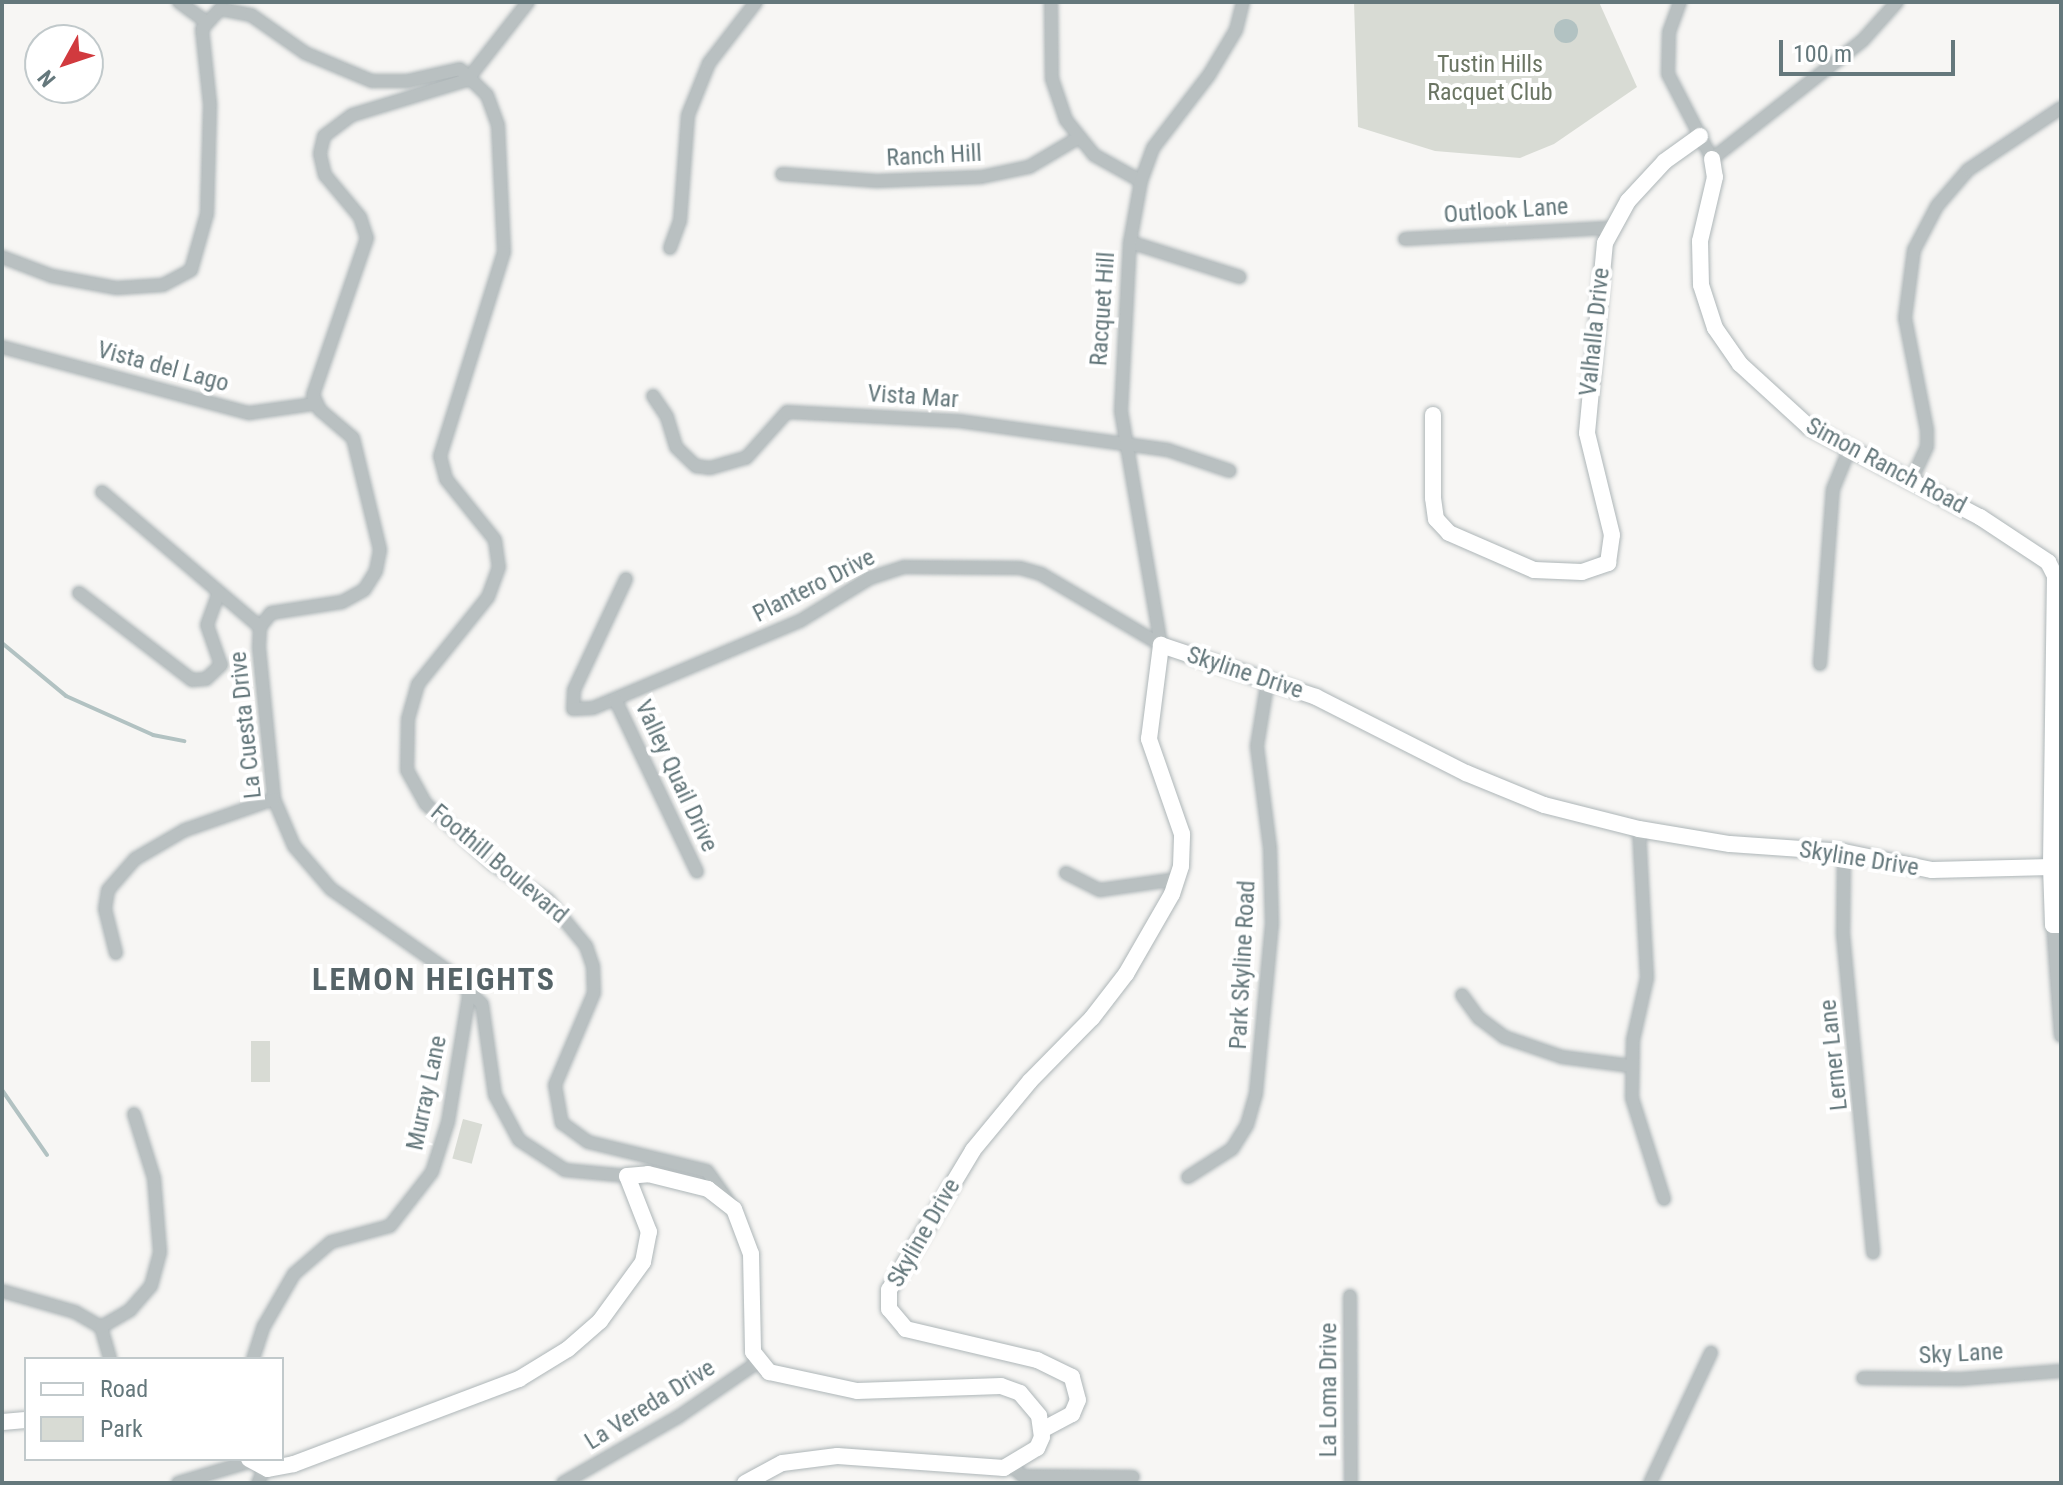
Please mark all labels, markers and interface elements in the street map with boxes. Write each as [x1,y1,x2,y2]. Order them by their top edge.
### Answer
north arrow [24,24,104,104]
scale bar [1783,24,1959,74]
text: 100 m [1793,40,1852,68]
park label: Tustin Hills Racquet Club [1427,51,1553,107]
text: N [33,65,61,92]
street label: Ranch Hill [886,139,982,173]
street label: Outlook Lane [1443,192,1569,230]
street label: Racquet Hill [1085,251,1121,367]
street label: Valhalla Drive [1574,266,1616,398]
street label: Vista del Lago [94,336,232,398]
street label: Vista Mar [867,379,959,415]
street label: Simon Ranch Road [1801,412,1971,520]
street label: Plantero Drive [748,543,880,629]
street label: Skyline Drive [1183,641,1307,705]
street label: La Cuesta Drive [224,650,268,800]
street label: Valley Quail Drive [628,696,724,856]
street label: Foothill Boulevard [425,798,573,930]
street label: Skyline Drive [1797,835,1921,883]
street label: Park Skyline Road [1224,880,1262,1050]
district label: LEMON HEIGHTS [312,960,556,998]
street label: Lerner Lane [1814,998,1854,1112]
street label: Murray Lane [401,1033,453,1153]
street label: Skyline Drive [881,1174,967,1292]
street label: La Loma Drive [1315,1323,1343,1457]
street label: Sky Lane [1918,1337,2004,1371]
street label: La Vereda Drive [580,1354,720,1456]
legend [24,1357,284,1461]
text: Road [100,1375,148,1403]
text: Park [100,1415,143,1443]

